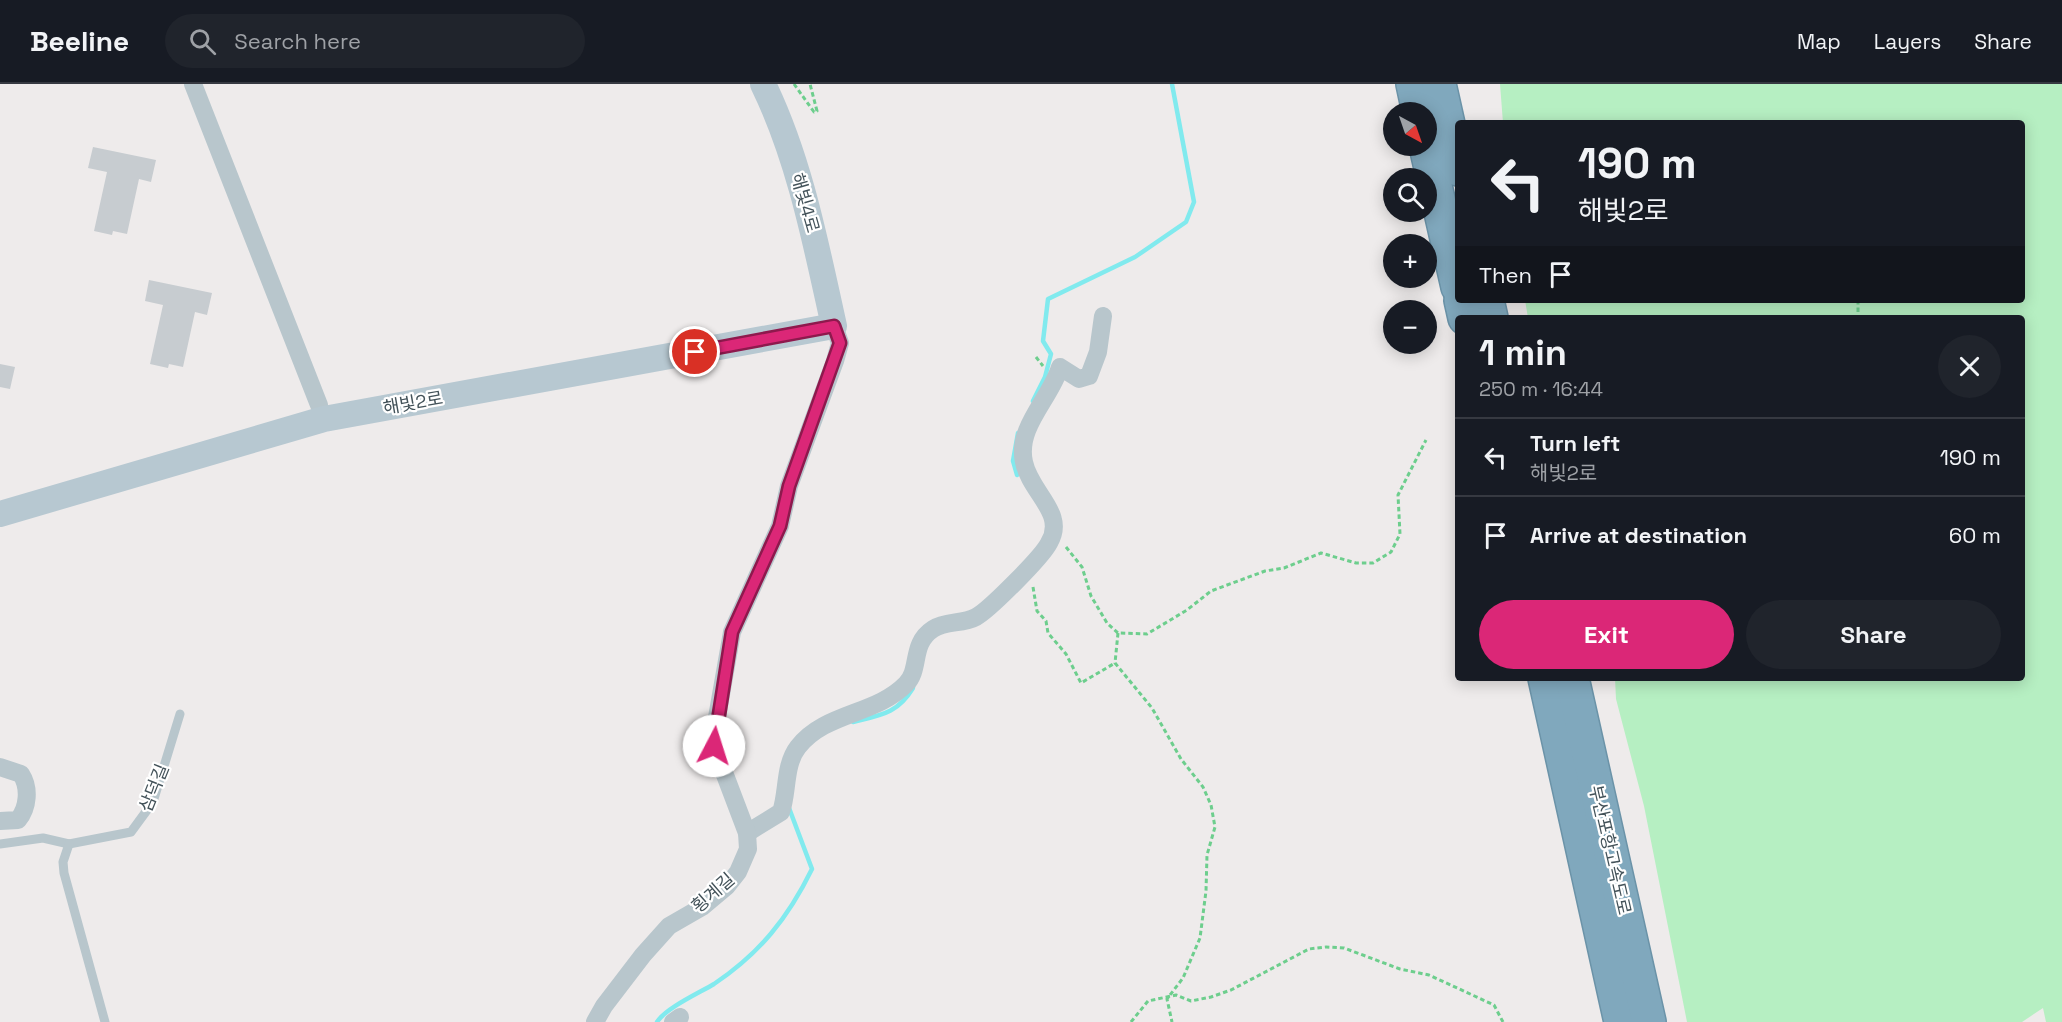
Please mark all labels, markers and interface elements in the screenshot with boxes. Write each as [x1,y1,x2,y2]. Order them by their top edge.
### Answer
search box [165,14,585,68]
text: Beeline [30,23,129,59]
icon: search [186,25,219,58]
text: Search here [234,27,361,55]
text: Map [1797,28,1841,55]
text: Layers [1874,28,1941,55]
text: Share [1974,28,2032,55]
north arrow [1383,102,1437,156]
map controls [1383,102,1437,354]
text: 190 m [1578,137,1697,190]
icon: left [1479,144,1557,222]
button: search [1383,168,1437,222]
street label: 해빛4로 [786,170,825,235]
text: 해빛2로 [1578,193,1669,228]
button: + [1383,234,1437,288]
icon: arrive [1544,258,1577,291]
text: Then [1479,261,1532,289]
button: − [1383,300,1437,354]
pin [669,326,720,377]
text: 1 min [1479,330,1567,376]
icon: arrive [678,335,711,368]
button: close [1938,335,2001,398]
text: 250 m · 16:44 [1479,376,1603,402]
street label: 해빛2로 [381,386,445,419]
text: Turn left [1530,429,1620,457]
icon: left [1479,441,1512,474]
text: 190 m [1940,443,2001,471]
text: 해빛2로 [1530,460,1597,486]
icon: arrive [1479,519,1512,552]
text: Arrive at destination [1530,521,1747,549]
text: 60 m [1949,521,2001,549]
button: Exit [1479,600,1734,669]
button: Share [1746,600,2001,669]
position arrow [682,714,746,778]
street label: 삼덕길 [134,760,174,815]
street label: 부산포항고속도로 [1584,783,1637,917]
street label: 횡계길 [686,868,739,918]

